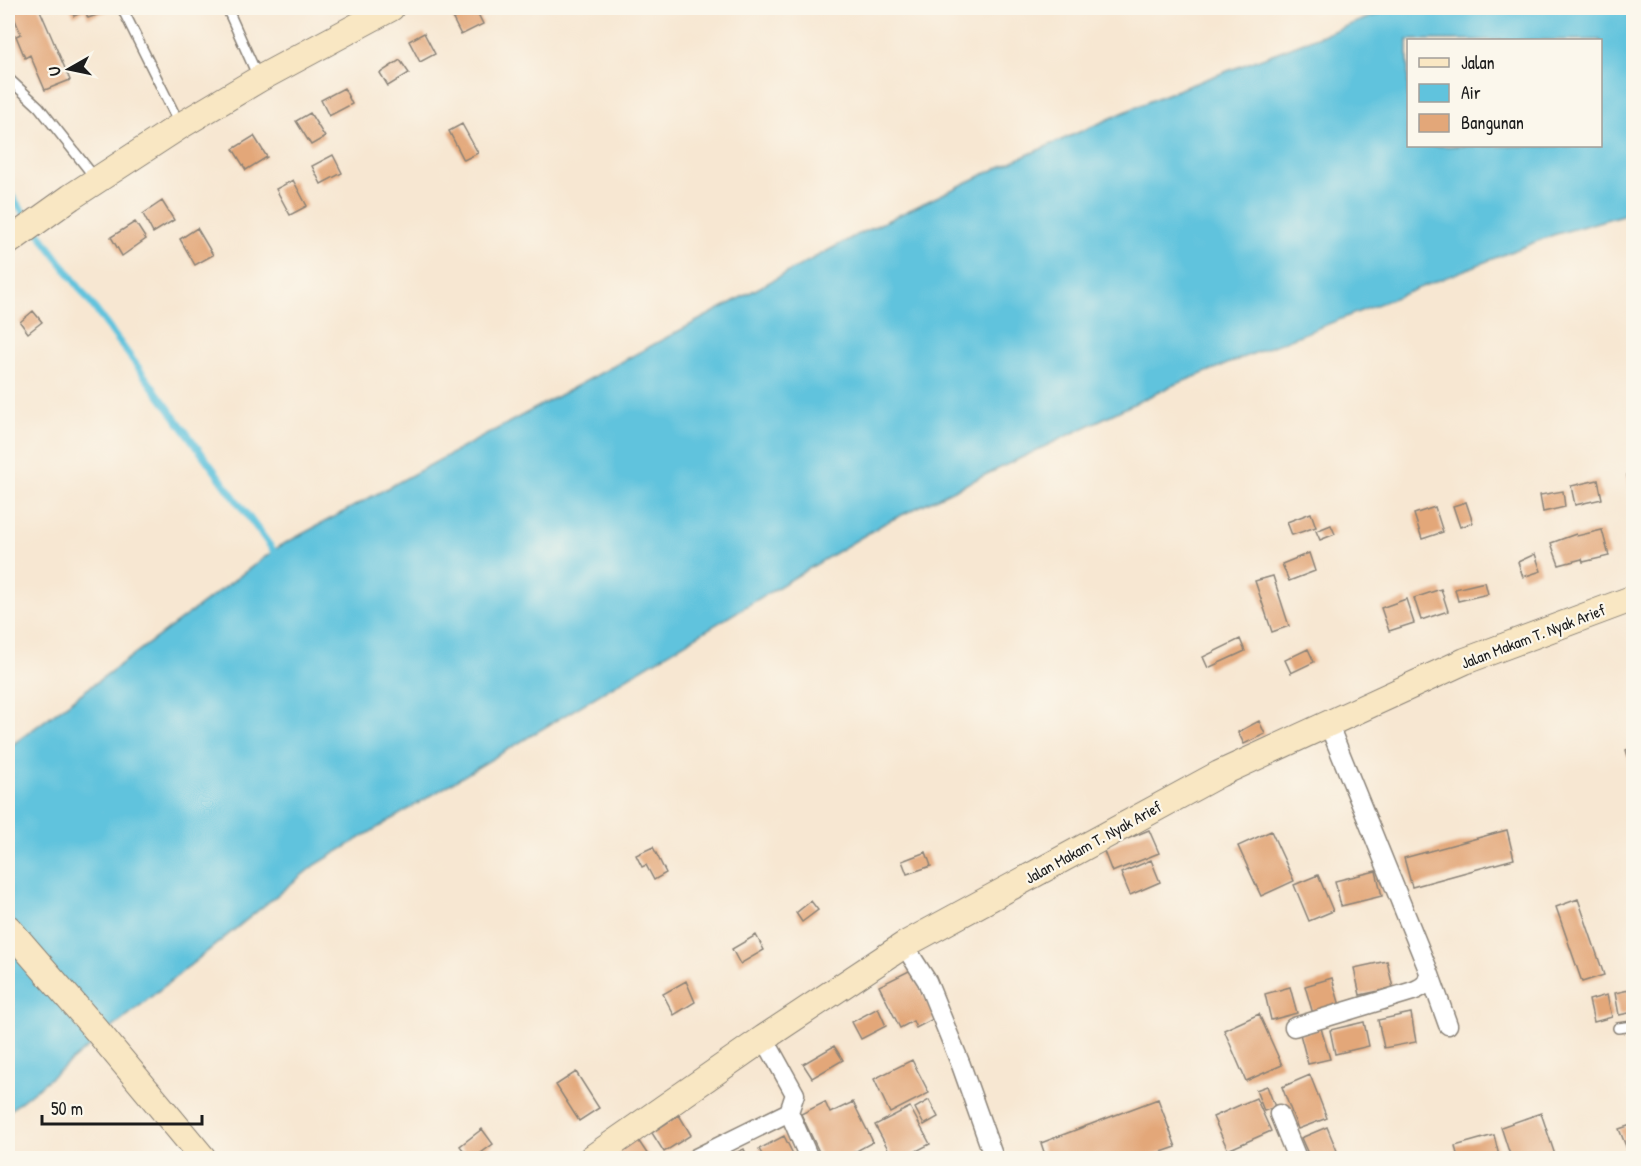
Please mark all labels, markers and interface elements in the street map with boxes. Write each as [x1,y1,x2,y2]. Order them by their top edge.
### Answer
north arrow [39,39,99,99]
legend [1407,39,1602,147]
text: Jalan [1461,50,1495,75]
text: U [43,65,66,77]
text: Air [1461,80,1481,105]
text: Bangunan [1461,110,1524,135]
street label: Jalan Makam T. Nyak Arief [1458,598,1609,674]
street label: Jalan Makam T. Nyak Arief [1021,795,1165,889]
scale bar [42,1088,202,1126]
text: 50 m [51,1096,83,1121]

